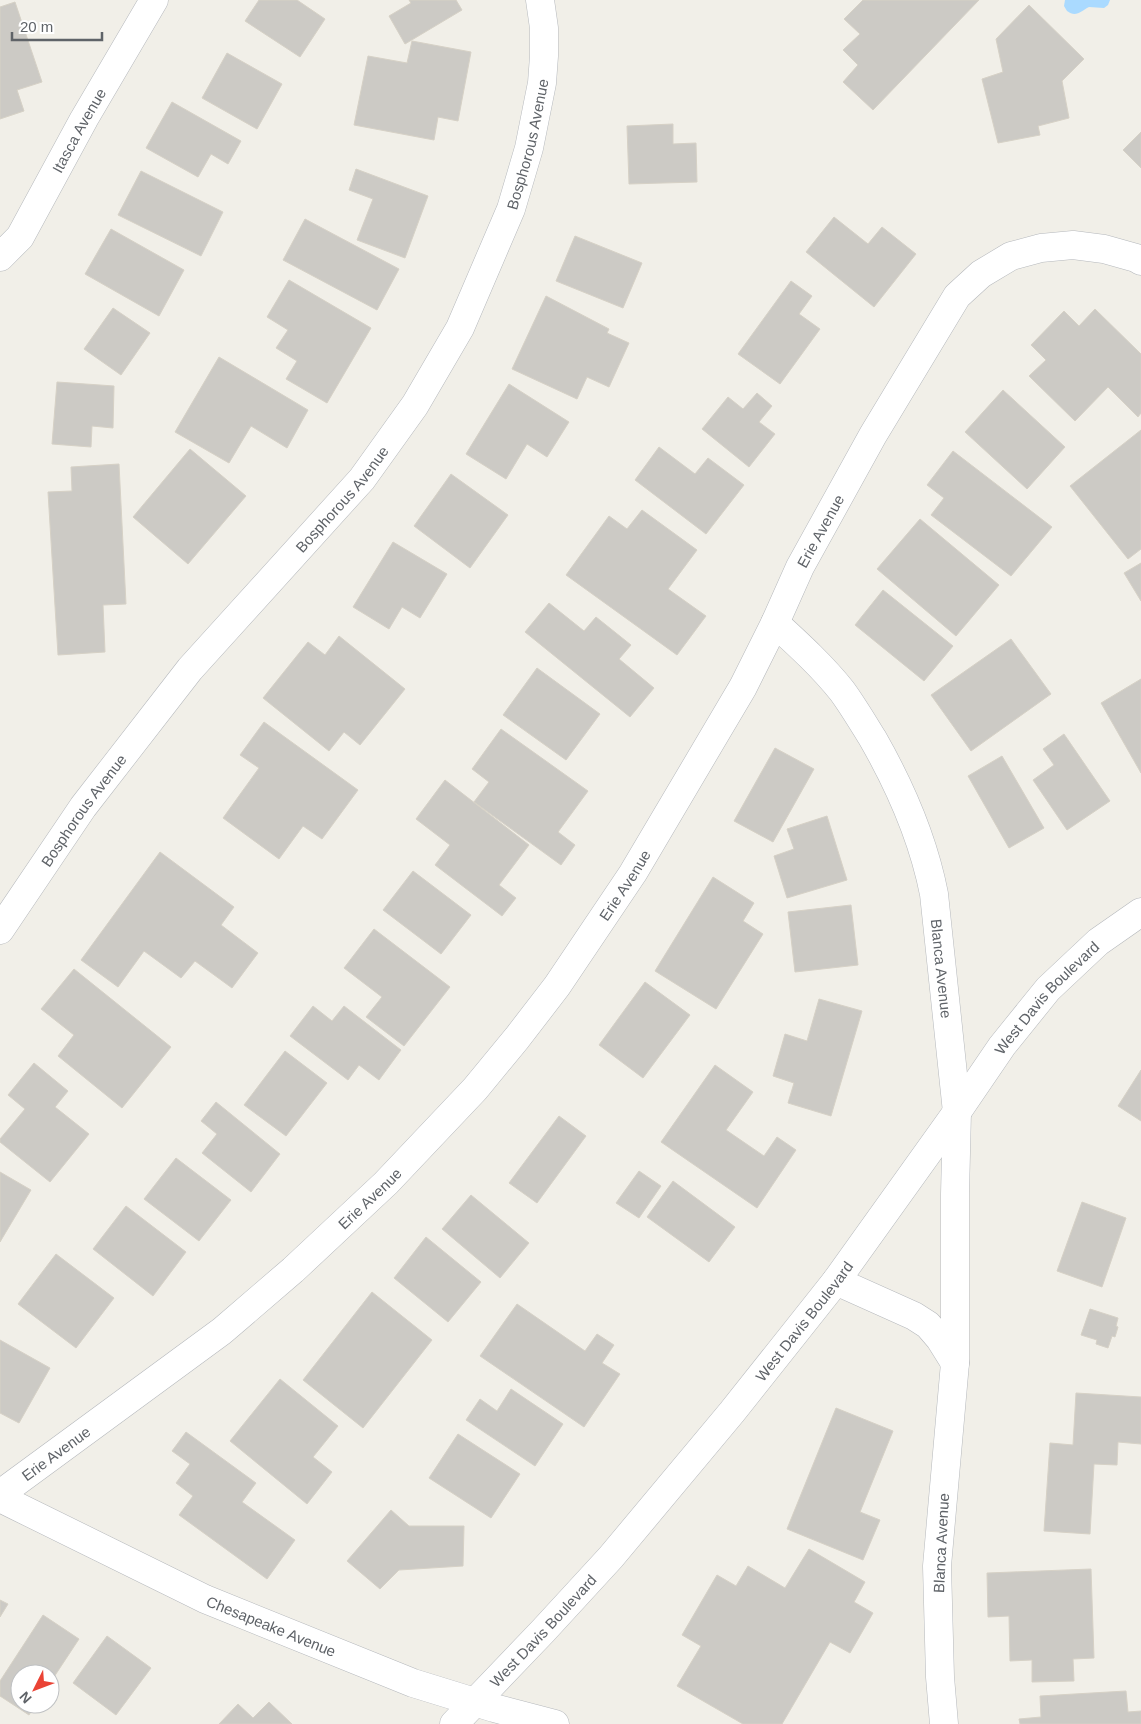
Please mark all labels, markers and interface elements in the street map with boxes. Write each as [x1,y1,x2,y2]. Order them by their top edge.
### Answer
scale bar [12,10,102,42]
text: 20 m [20,18,53,35]
street label: Bosphorous Avenue [503,77,551,211]
street label: Itasca Avenue [48,85,109,175]
street label: Bosphorous Avenue [292,443,391,555]
street label: Erie Avenue [793,491,847,570]
street label: Bosphorous Avenue [37,751,129,869]
street label: Erie Avenue [595,847,653,923]
street label: Blanca Avenue [928,918,956,1019]
street label: West Davis Boulevard [991,937,1102,1057]
street label: Erie Avenue [334,1164,405,1232]
street label: West Davis Boulevard [752,1258,856,1384]
street label: Erie Avenue [18,1422,93,1484]
street label: Blanca Avenue [930,1493,952,1593]
street label: West Davis Boulevard [486,1571,599,1690]
street label: Chesapeake Avenue [204,1592,339,1660]
north arrow [10,1664,60,1714]
text: N [16,1689,35,1707]

